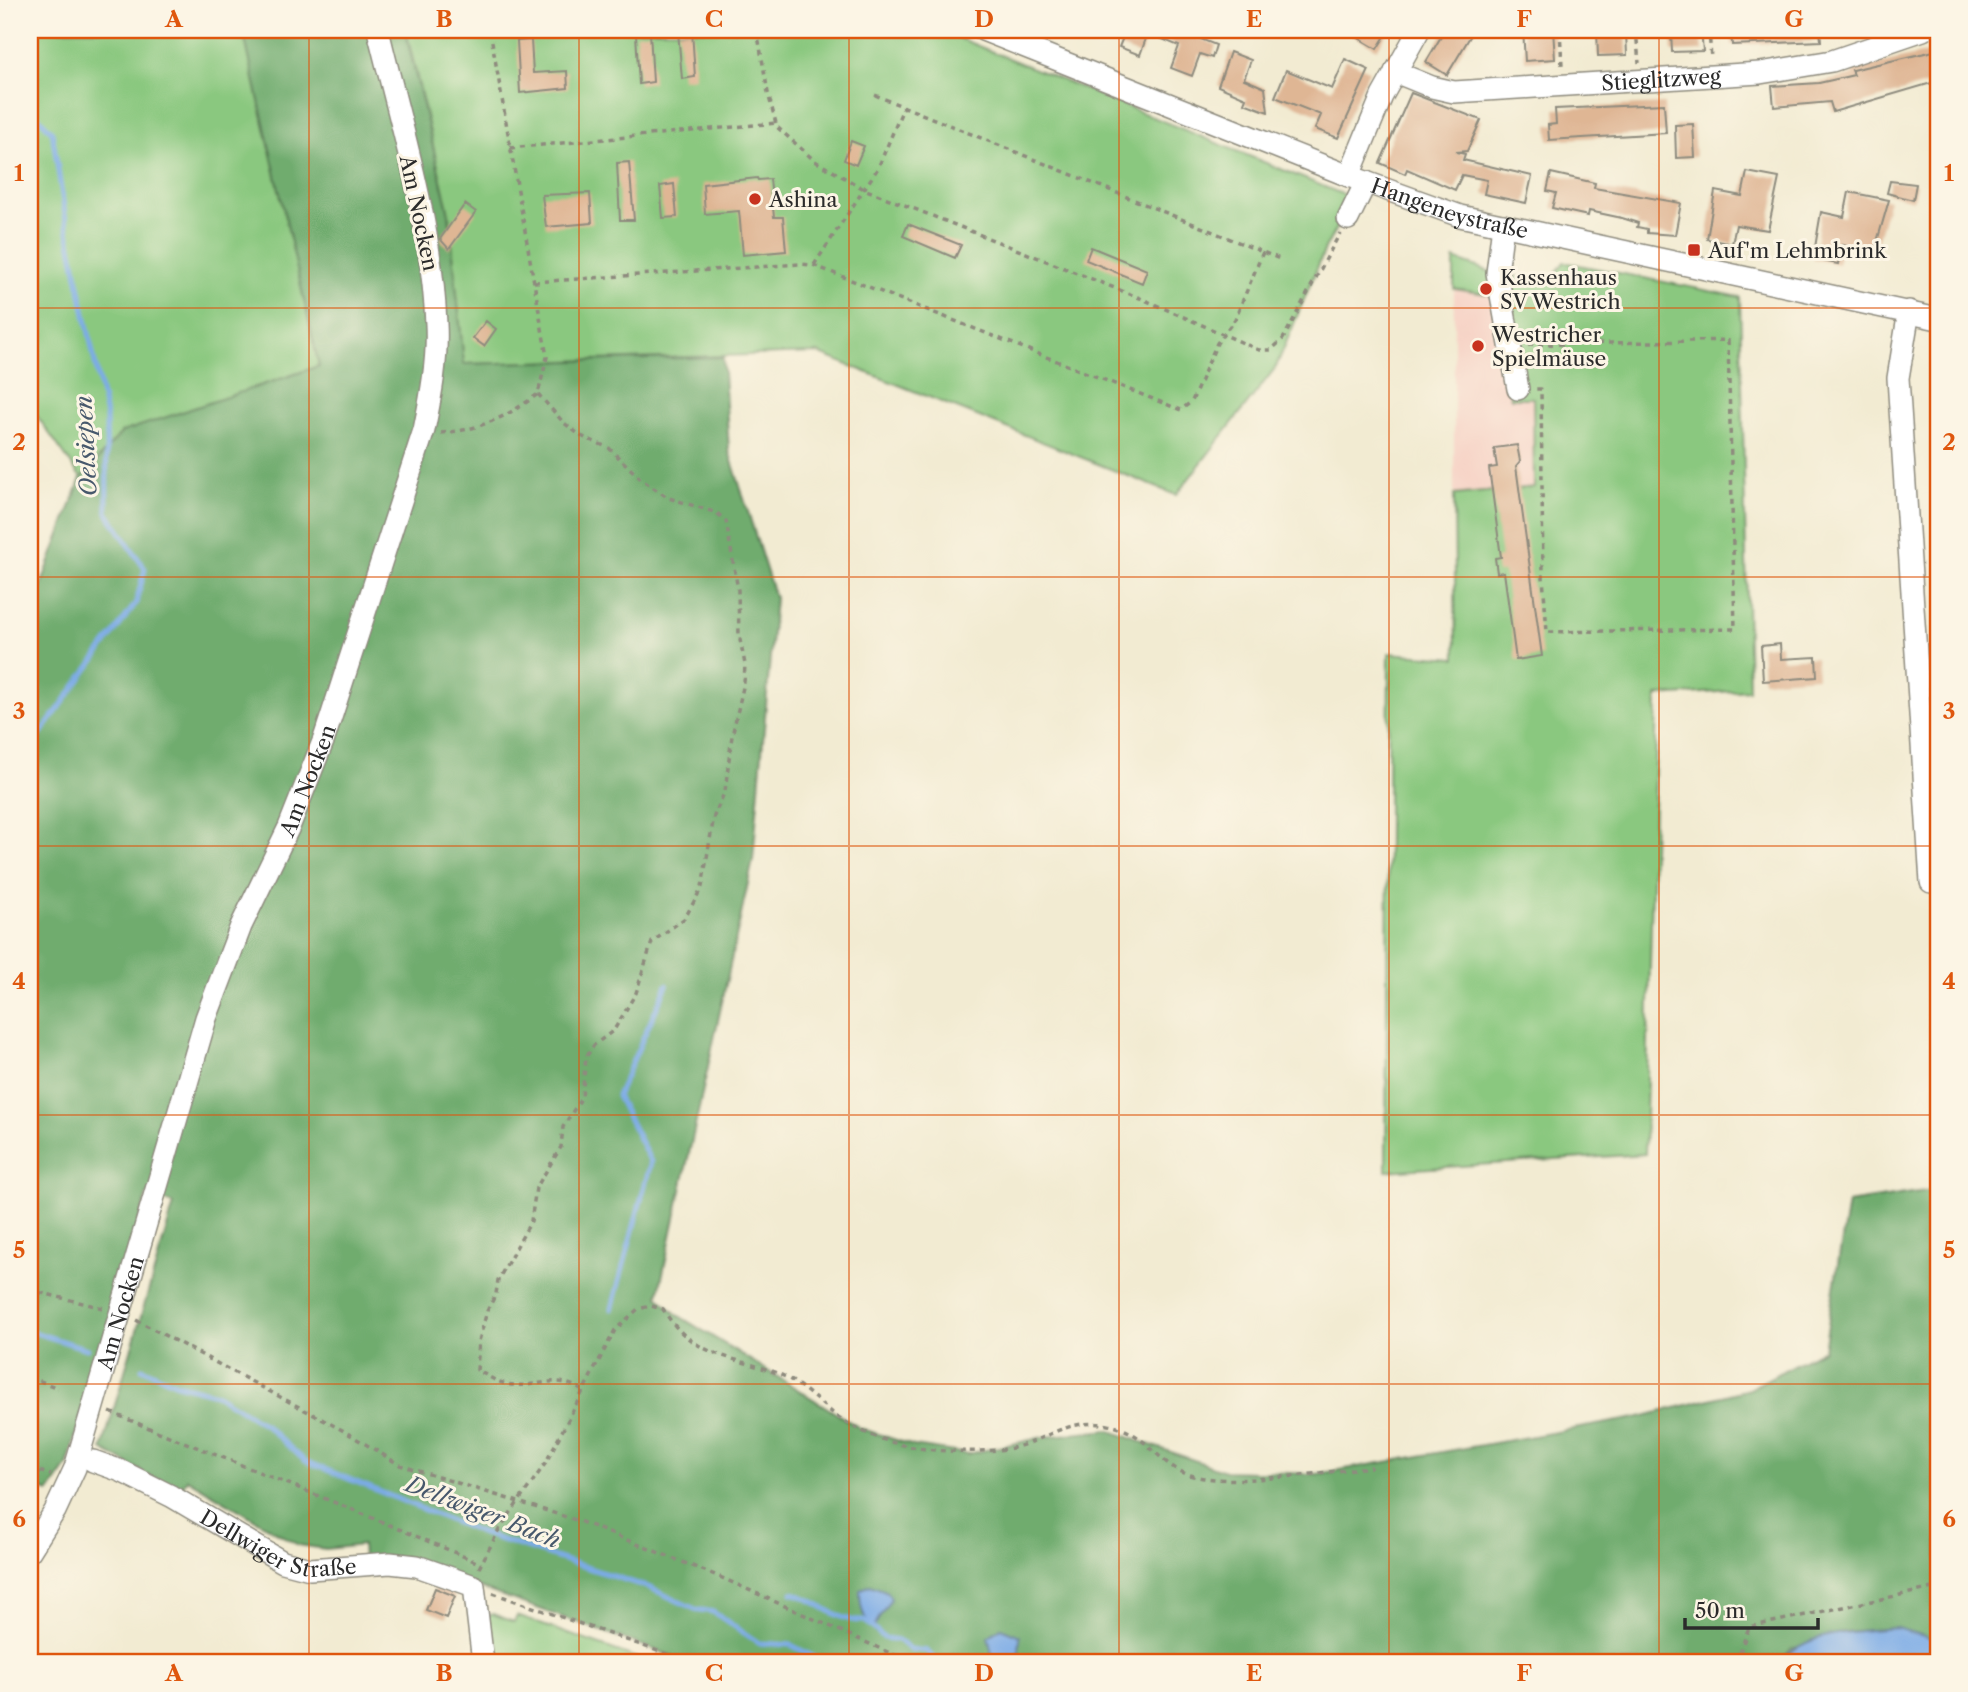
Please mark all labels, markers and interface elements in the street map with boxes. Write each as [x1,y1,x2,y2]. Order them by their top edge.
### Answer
text: A [164,5,184,33]
text: B [435,5,453,33]
text: C [705,5,723,33]
text: D [974,5,994,33]
text: E [1246,5,1262,33]
text: F [1516,5,1532,33]
text: G [1784,5,1804,33]
street label: Stieglitzweg [1601,63,1723,95]
street label: Am Nocken [394,152,443,273]
text: 1 [14,159,25,187]
text: 1 [1944,159,1955,187]
street label: Hangeneystraße [1368,172,1531,243]
place label: Ashina [768,187,838,212]
marker: Ashina [747,191,763,207]
place label: Auf'm Lehmbrink [1707,238,1887,263]
marker: Auf'm Lehmbrink [1686,242,1702,258]
place label: Kassenhaus SV Westrich [1500,265,1621,314]
marker: Kassenhaus SV Westrich [1478,281,1494,297]
place label: Westricher Spielmäuse [1491,322,1606,371]
marker: Westricher Spielmäuse [1470,338,1486,354]
water label: Oelsiepen [69,395,103,497]
text: 2 [12,428,26,456]
text: 2 [1942,428,1956,456]
text: 3 [13,697,26,725]
text: 3 [1943,697,1956,725]
street label: Am Nocken [274,721,340,841]
text: 4 [12,967,26,995]
text: 4 [1942,967,1956,995]
text: 5 [13,1236,25,1264]
text: 5 [1943,1236,1955,1264]
street label: Am Nocken [91,1253,149,1374]
water label: Dellwiger Bach [400,1469,564,1554]
street label: Dellwiger Straße [196,1504,357,1581]
text: 6 [12,1505,26,1533]
text: 6 [1942,1505,1956,1533]
scale bar [1685,1587,1818,1631]
text: 50 m [1695,1598,1745,1623]
text: A [164,1659,184,1687]
text: B [435,1659,453,1687]
text: C [705,1659,723,1687]
text: D [974,1659,994,1687]
text: E [1246,1659,1262,1687]
text: F [1516,1659,1532,1687]
text: G [1784,1659,1804,1687]

